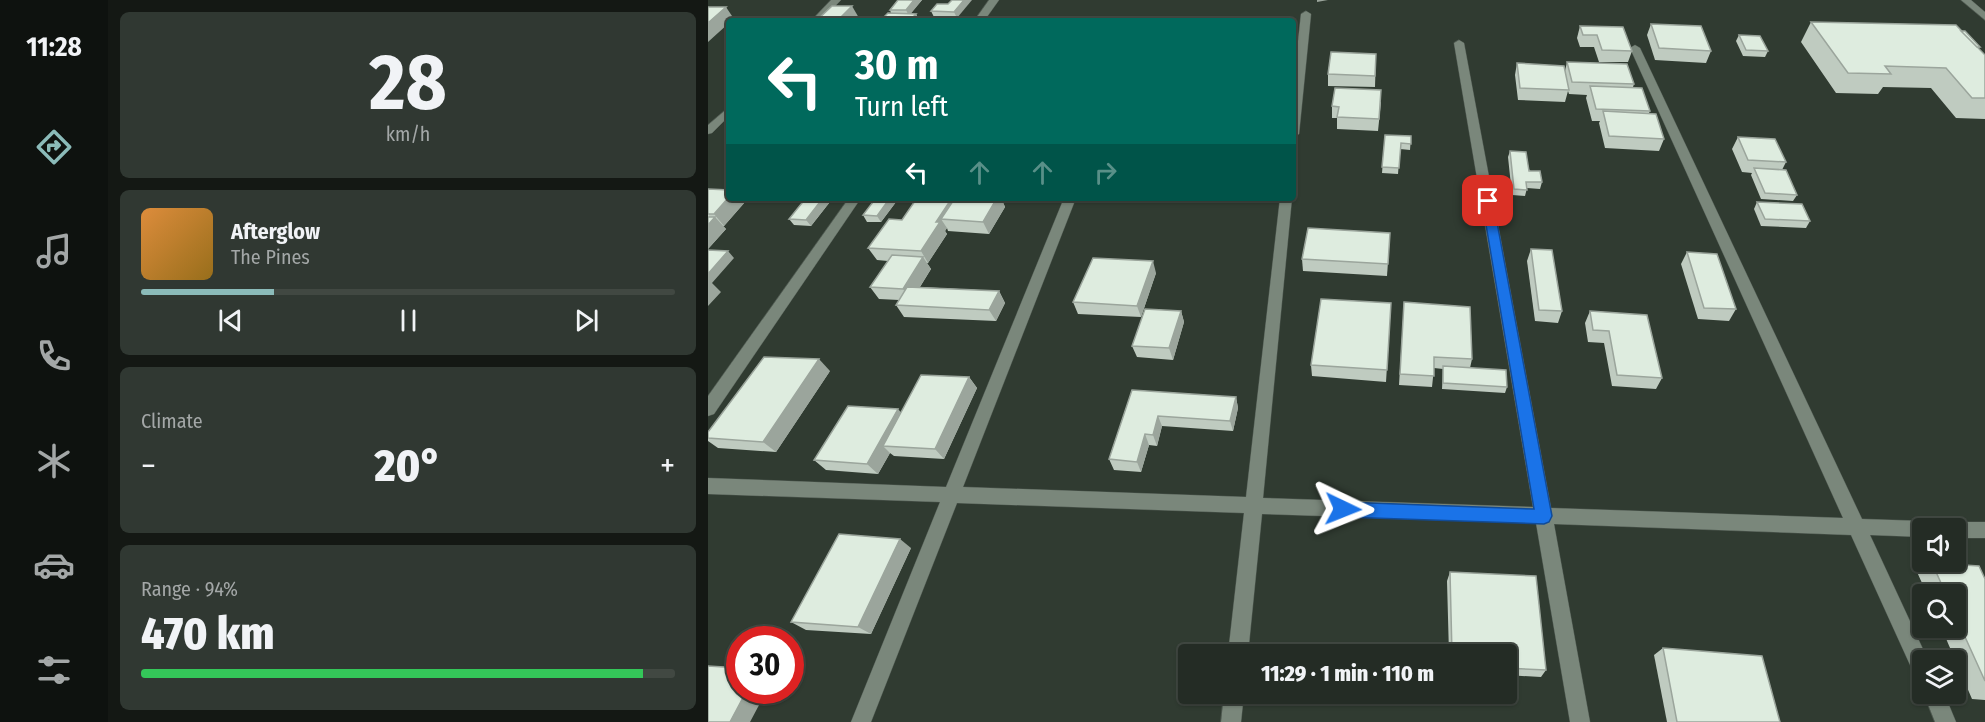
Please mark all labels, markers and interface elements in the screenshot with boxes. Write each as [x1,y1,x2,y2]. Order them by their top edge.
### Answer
text: 11:28 [26,31,82,63]
text: 28 [369,36,447,130]
text: 30 m [855,40,939,90]
icon: left [756,42,834,120]
text: Turn left [855,91,948,123]
text: km/h [386,122,430,146]
icon: directions [33,126,75,168]
icon: left [900,156,933,189]
icon: ahead [963,156,996,189]
icon: ahead [1026,156,1059,189]
icon: right [1089,156,1122,189]
pin [1462,175,1513,226]
icon: arrive [1471,184,1504,217]
text: Afterglow [231,218,320,245]
icon: music [33,230,75,272]
text: The Pines [231,245,310,269]
icon: previous [214,304,247,337]
icon: pause [392,304,425,337]
icon: next [570,304,603,337]
icon: phone [33,335,75,377]
text: Climate [141,409,203,433]
text: 20° [374,439,441,493]
icon: climate [33,440,75,482]
text: − [141,446,156,486]
text: + [660,446,675,486]
position arrow [1311,477,1375,541]
map controls [1912,518,1966,704]
button: sound [1912,518,1966,572]
icon: car [33,544,75,586]
text: Range · 94% [141,577,238,601]
button: search [1912,584,1966,638]
text: 470 km [141,607,274,661]
speed limit sign: 30 [726,626,804,704]
icon: filters [33,649,75,691]
button: layers [1912,650,1966,704]
text: 11:29 · 1 min · 110 m [1261,660,1434,687]

